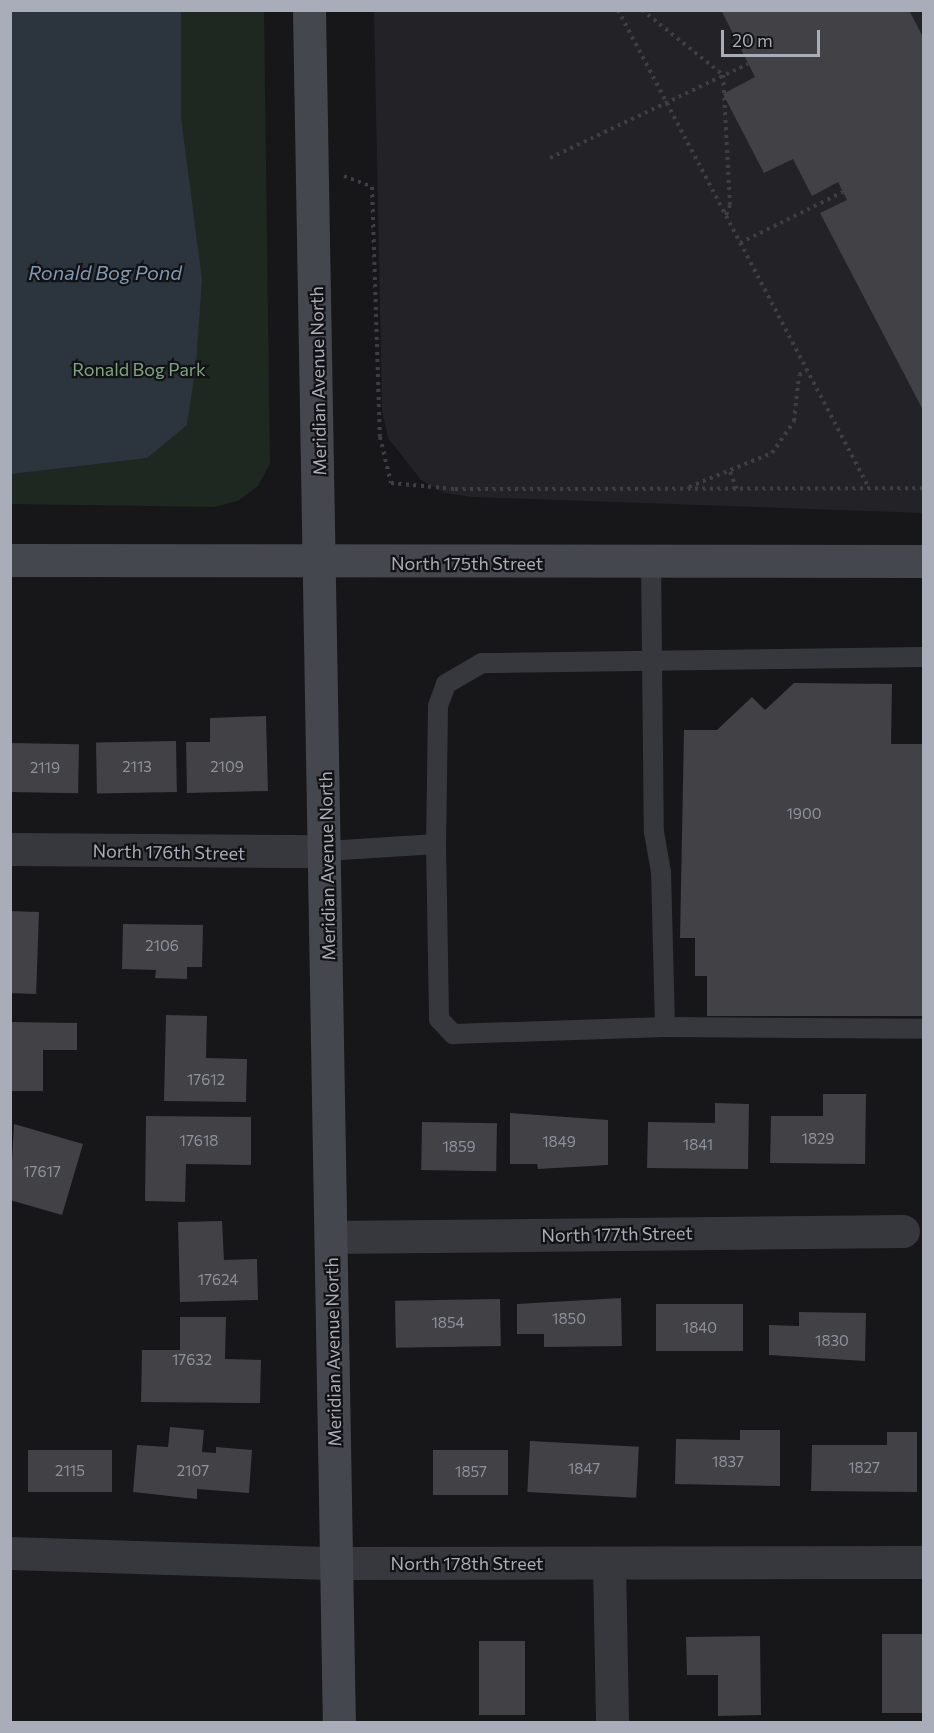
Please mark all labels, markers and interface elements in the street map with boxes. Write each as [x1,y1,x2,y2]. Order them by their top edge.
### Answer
scale bar [724,18,823,56]
text: 20 m [732,29,773,51]
water label: Ronald Bog Pond [28,260,182,284]
street label: Meridian Avenue North [306,286,330,476]
park label: Ronald Bog Park [72,358,206,380]
street label: North 175th Street [391,552,543,574]
house number: 2113 [122,758,152,776]
house number: 2109 [210,758,244,776]
house number: 2119 [30,759,60,777]
street label: Meridian Avenue North [315,771,339,961]
house number: 1900 [786,805,822,823]
street label: North 176th Street [92,840,246,864]
house number: 2106 [145,937,179,955]
house number: 17612 [187,1071,225,1089]
house number: 1829 [802,1130,834,1148]
house number: 17618 [180,1132,218,1150]
house number: 1849 [542,1133,576,1151]
house number: 1841 [683,1136,713,1154]
house number: 1859 [442,1138,476,1156]
house number: 17617 [23,1163,61,1181]
street label: North 177th Street [541,1222,693,1246]
street label: Meridian Avenue North [321,1257,345,1447]
house number: 17624 [198,1271,238,1289]
house number: 1850 [552,1310,586,1328]
house number: 1854 [431,1314,465,1332]
house number: 1840 [683,1319,717,1337]
house number: 1830 [815,1332,849,1350]
house number: 17632 [172,1351,212,1369]
house number: 1837 [712,1453,744,1471]
house number: 1827 [848,1459,880,1477]
house number: 1847 [568,1460,600,1478]
house number: 2115 [55,1462,85,1480]
house number: 2107 [177,1462,209,1480]
house number: 1857 [455,1463,487,1481]
street label: North 178th Street [391,1552,543,1574]

